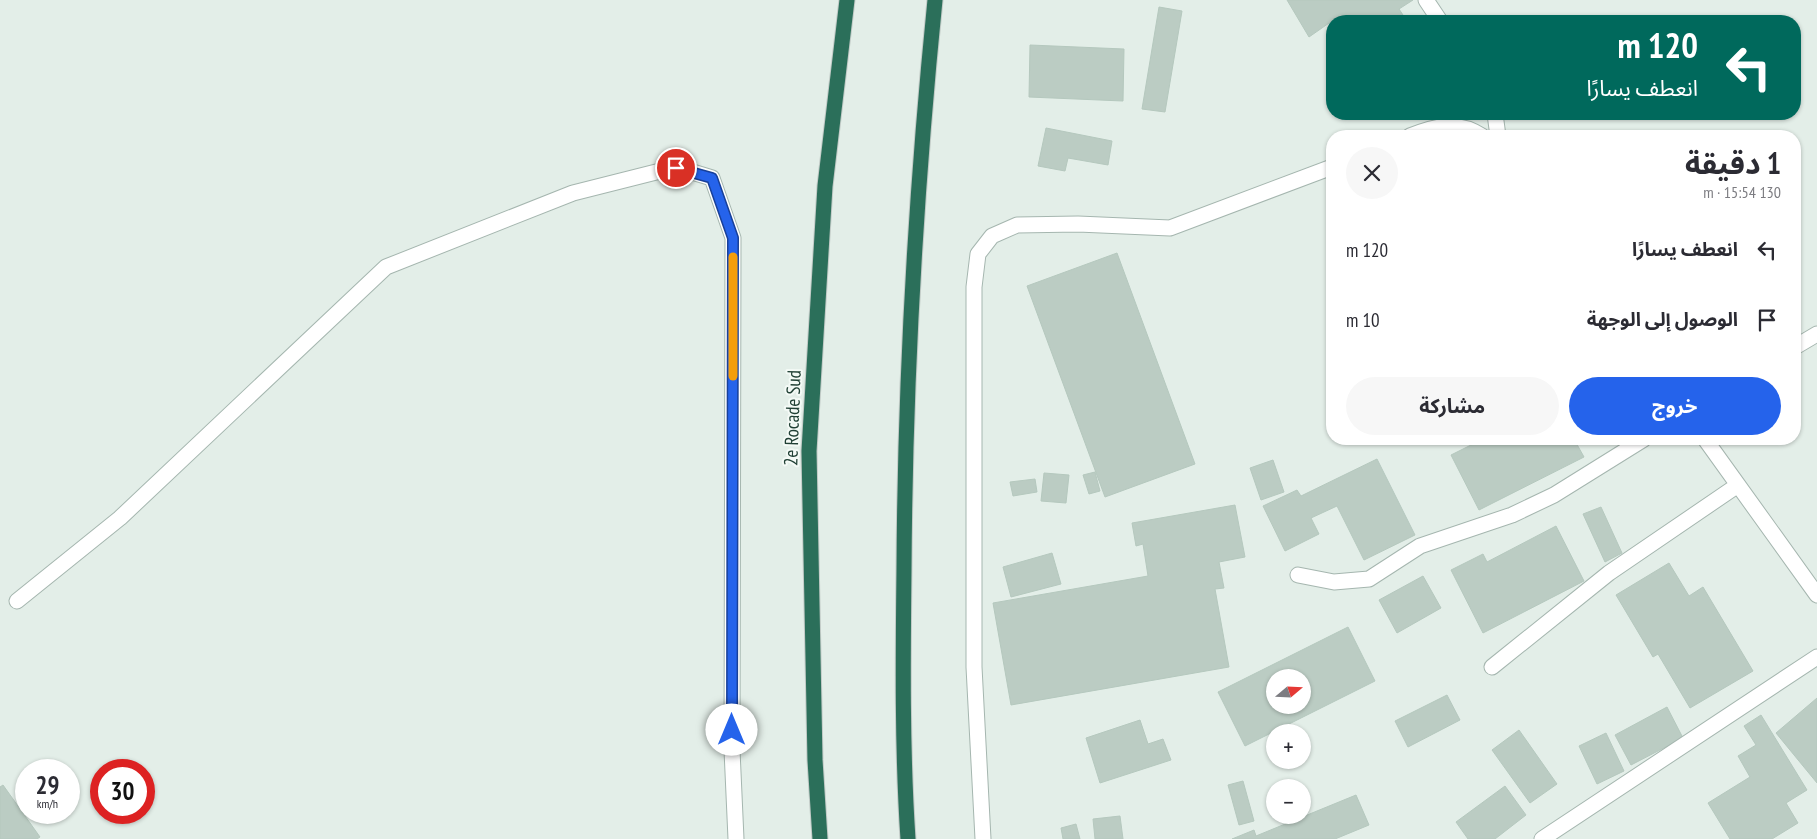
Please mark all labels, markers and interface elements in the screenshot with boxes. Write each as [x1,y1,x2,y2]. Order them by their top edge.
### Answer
text: 120 m [1617,22,1698,68]
icon: left [1716,35,1781,100]
text: انعطف يسارًا [1587,74,1698,102]
text: 1 دقيقة [1685,143,1781,182]
pin [655,147,697,189]
button: close [1346,147,1398,199]
icon: arrive [662,154,690,182]
text: 130 m · 15:54 [1703,182,1781,202]
icon: left [1753,236,1781,264]
text: انعطف يسارًا [1632,237,1738,261]
text: 120 m [1346,238,1388,262]
icon: arrive [1753,306,1781,334]
text: الوصول إلى الوجهة [1587,307,1738,331]
text: 10 m [1346,308,1380,332]
street label: 2e Rocade Sud [778,370,806,466]
button: مشاركة [1346,377,1559,435]
button: خروج [1569,377,1781,435]
north arrow [1266,669,1311,714]
map controls [1266,669,1311,824]
position arrow [705,703,757,755]
button: + [1266,724,1311,769]
speed limit sign: 30 [90,759,155,824]
text: 29 [36,769,59,801]
button: − [1266,779,1311,824]
text: km/h [37,796,58,811]

